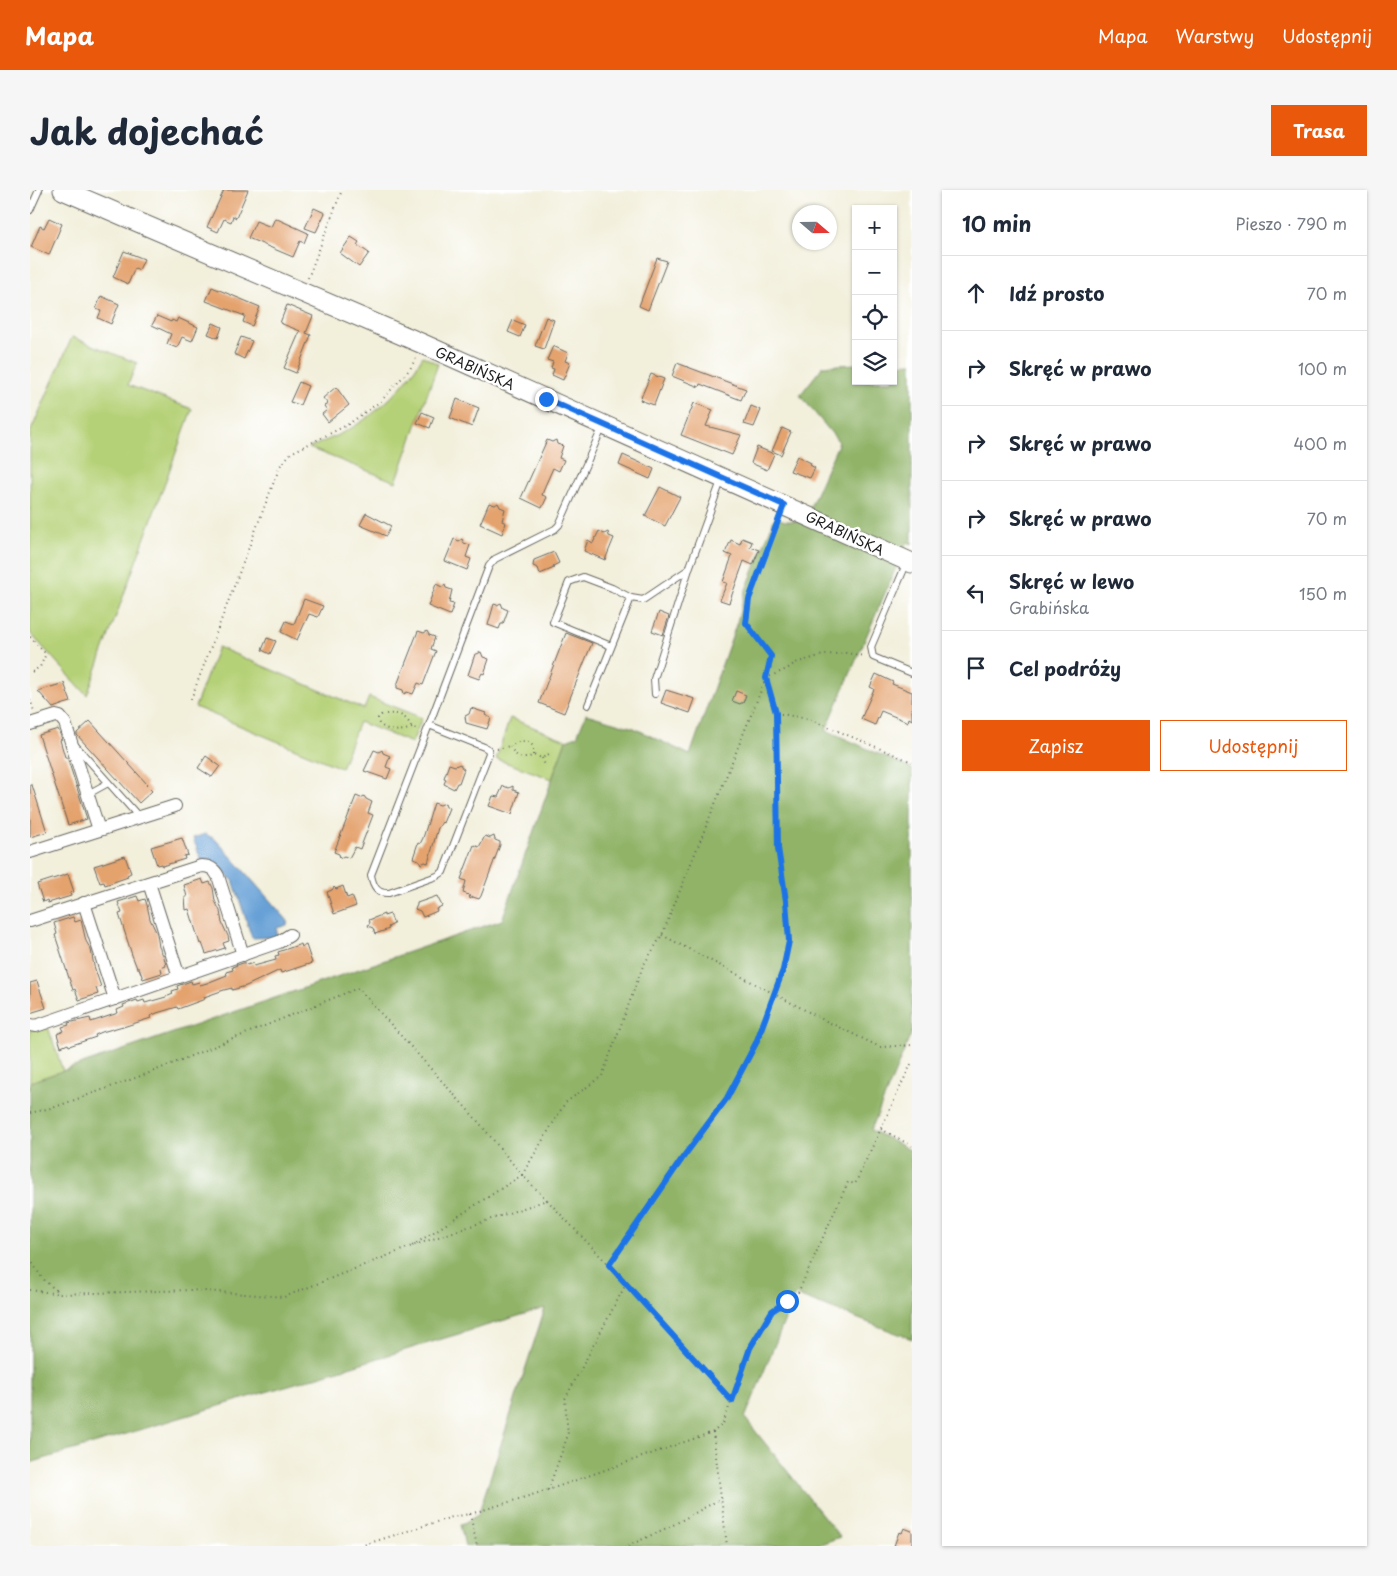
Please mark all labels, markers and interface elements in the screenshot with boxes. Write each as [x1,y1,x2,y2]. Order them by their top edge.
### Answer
text: Mapa [25,17,94,53]
text: Mapa [1098,22,1148,49]
text: Warstwy [1176,22,1254,49]
text: Udostępnij [1282,22,1372,49]
text: Jak dojechać [30,104,264,157]
button: Trasa [1271,105,1367,156]
north arrow [792,205,837,250]
map controls [852,205,897,385]
button: + [852,205,897,250]
text: 10 min [962,207,1032,239]
text: Pieszo · 790 m [1236,211,1347,235]
button: − [852,250,897,295]
icon: ahead [962,279,990,307]
text: Idź prosto [1009,279,1105,307]
text: 70 m [1307,281,1347,305]
button: locate [852,295,897,340]
button: layers [852,340,897,385]
street label: GRABIŃSKA [432,341,518,395]
icon: right [962,354,990,382]
text: Skręć w prawo [1009,354,1152,382]
text: 100 m [1298,356,1347,380]
route end [535,388,558,411]
icon: right [962,429,990,457]
text: Skręć w prawo [1009,429,1152,457]
text: 400 m [1294,431,1347,455]
icon: right [962,504,990,532]
text: Skręć w prawo [1009,504,1152,532]
street label: GRABIŃSKA [802,506,888,561]
text: 70 m [1307,506,1347,530]
text: Skręć w lewo [1009,567,1134,595]
icon: left [962,579,990,607]
text: 150 m [1299,581,1347,605]
text: Grabińska [1009,595,1089,619]
icon: arrive [962,654,990,682]
text: Cel podróży [1009,654,1121,682]
button: Zapisz [962,720,1150,771]
button: Udostępnij [1160,720,1347,771]
route start [776,1290,799,1313]

